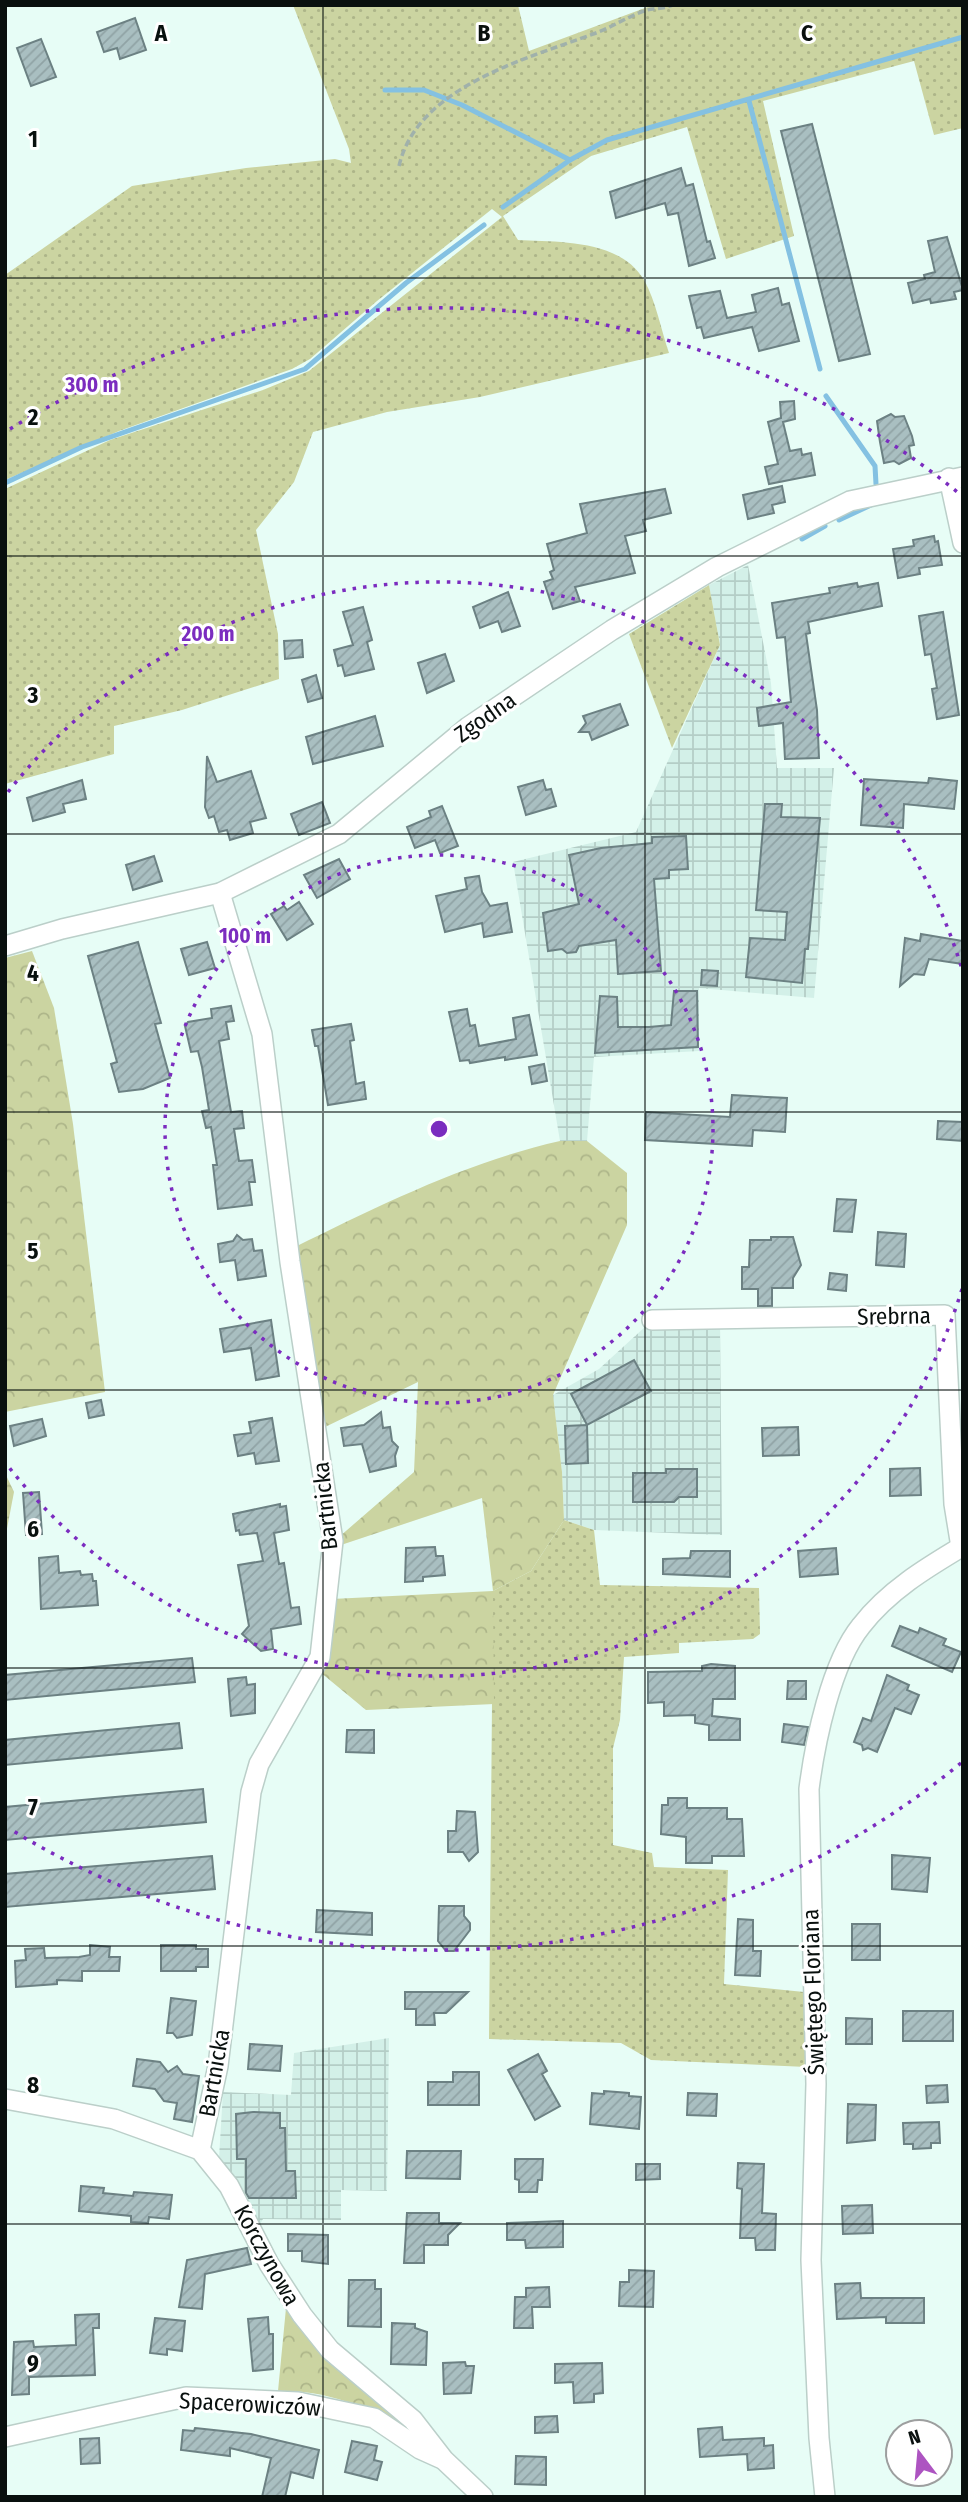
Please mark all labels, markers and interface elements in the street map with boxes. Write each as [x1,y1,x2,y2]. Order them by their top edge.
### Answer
text: A [154,19,168,47]
text: B [478,19,491,47]
text: C [801,19,813,47]
text: 1 [28,125,38,153]
text: 300 m [64,372,119,398]
text: 2 [27,403,39,431]
text: 200 m [180,621,235,647]
text: 3 [27,681,39,709]
street label: Zgodna [449,686,521,748]
text: 100 m [219,923,271,949]
text: 4 [27,959,39,987]
centre of rings [427,1117,451,1141]
text: 5 [27,1237,39,1265]
street label: Srebrna [857,1301,931,1331]
street label: Bartnicka [306,1460,344,1552]
text: 6 [27,1515,39,1543]
text: 7 [28,1793,38,1821]
street label: Świętego Floriana [796,1908,830,2076]
street label: Bartnicka [193,2027,235,2119]
text: 8 [27,2071,39,2099]
street label: Korczynowa [228,2200,306,2310]
text: 9 [27,2349,39,2377]
street label: Spacerowiczów [178,2386,322,2422]
north arrow [884,2418,954,2488]
text: N [906,2425,923,2450]

